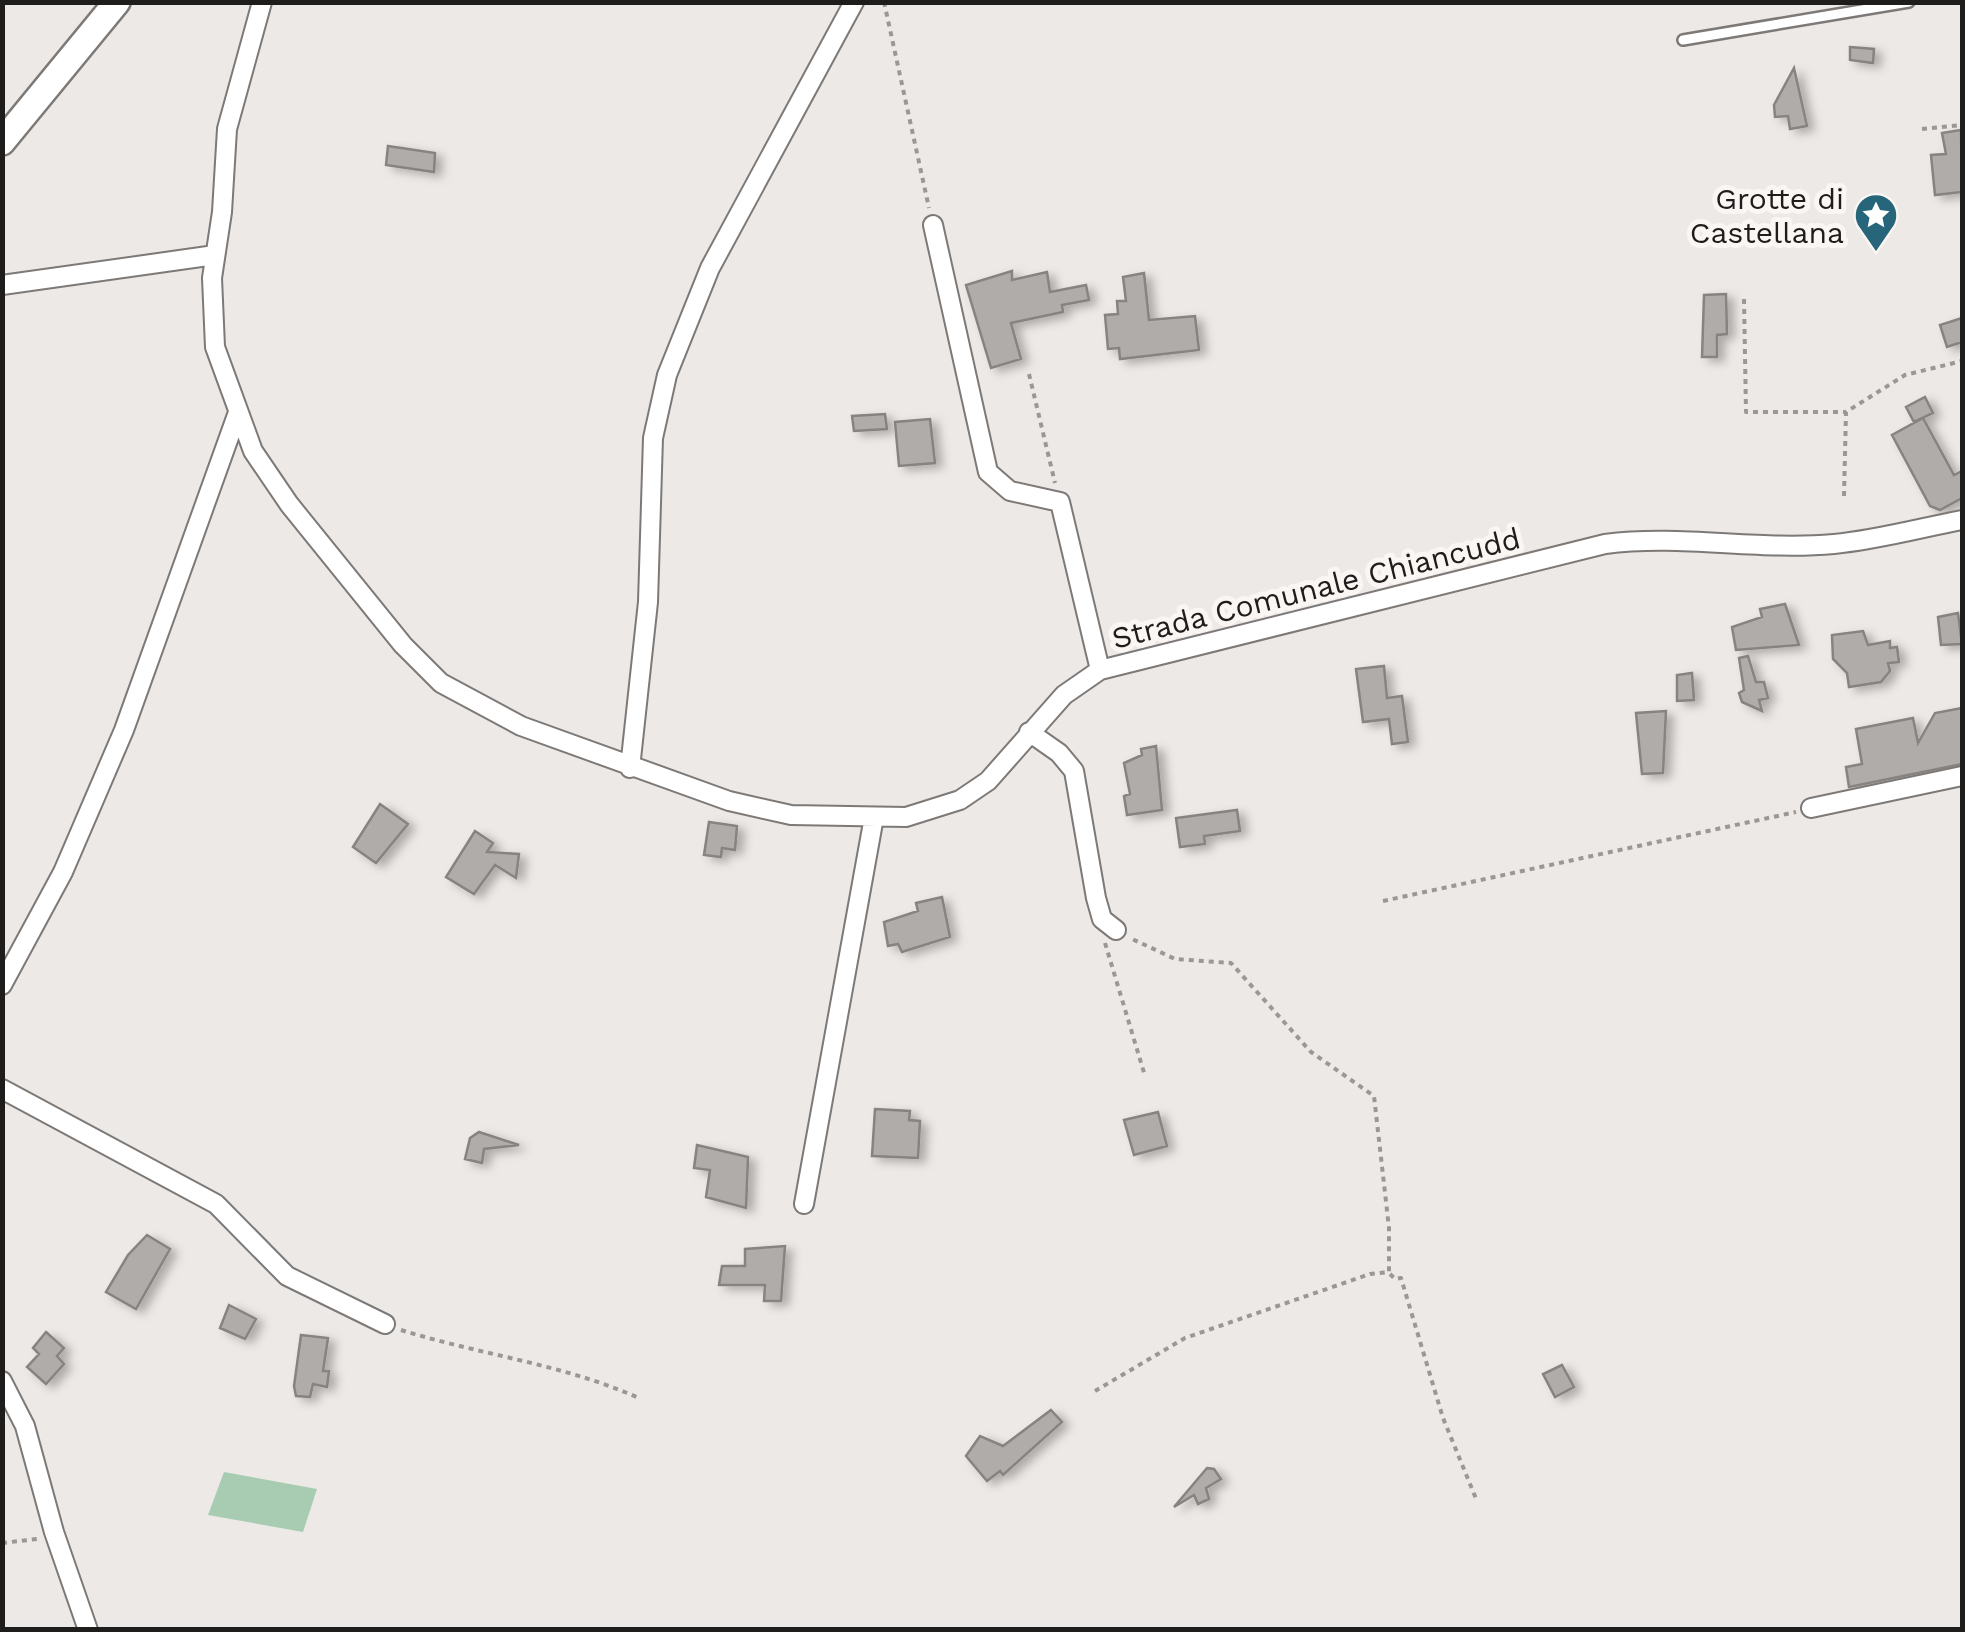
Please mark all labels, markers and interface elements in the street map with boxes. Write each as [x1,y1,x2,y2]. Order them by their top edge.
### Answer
place label: Grotte di Castellana [1690,181,1844,250]
place icon: Grotte di Castellana [1853,192,1899,253]
street label: Strada Comunale Chiancudd [1108,520,1524,656]

